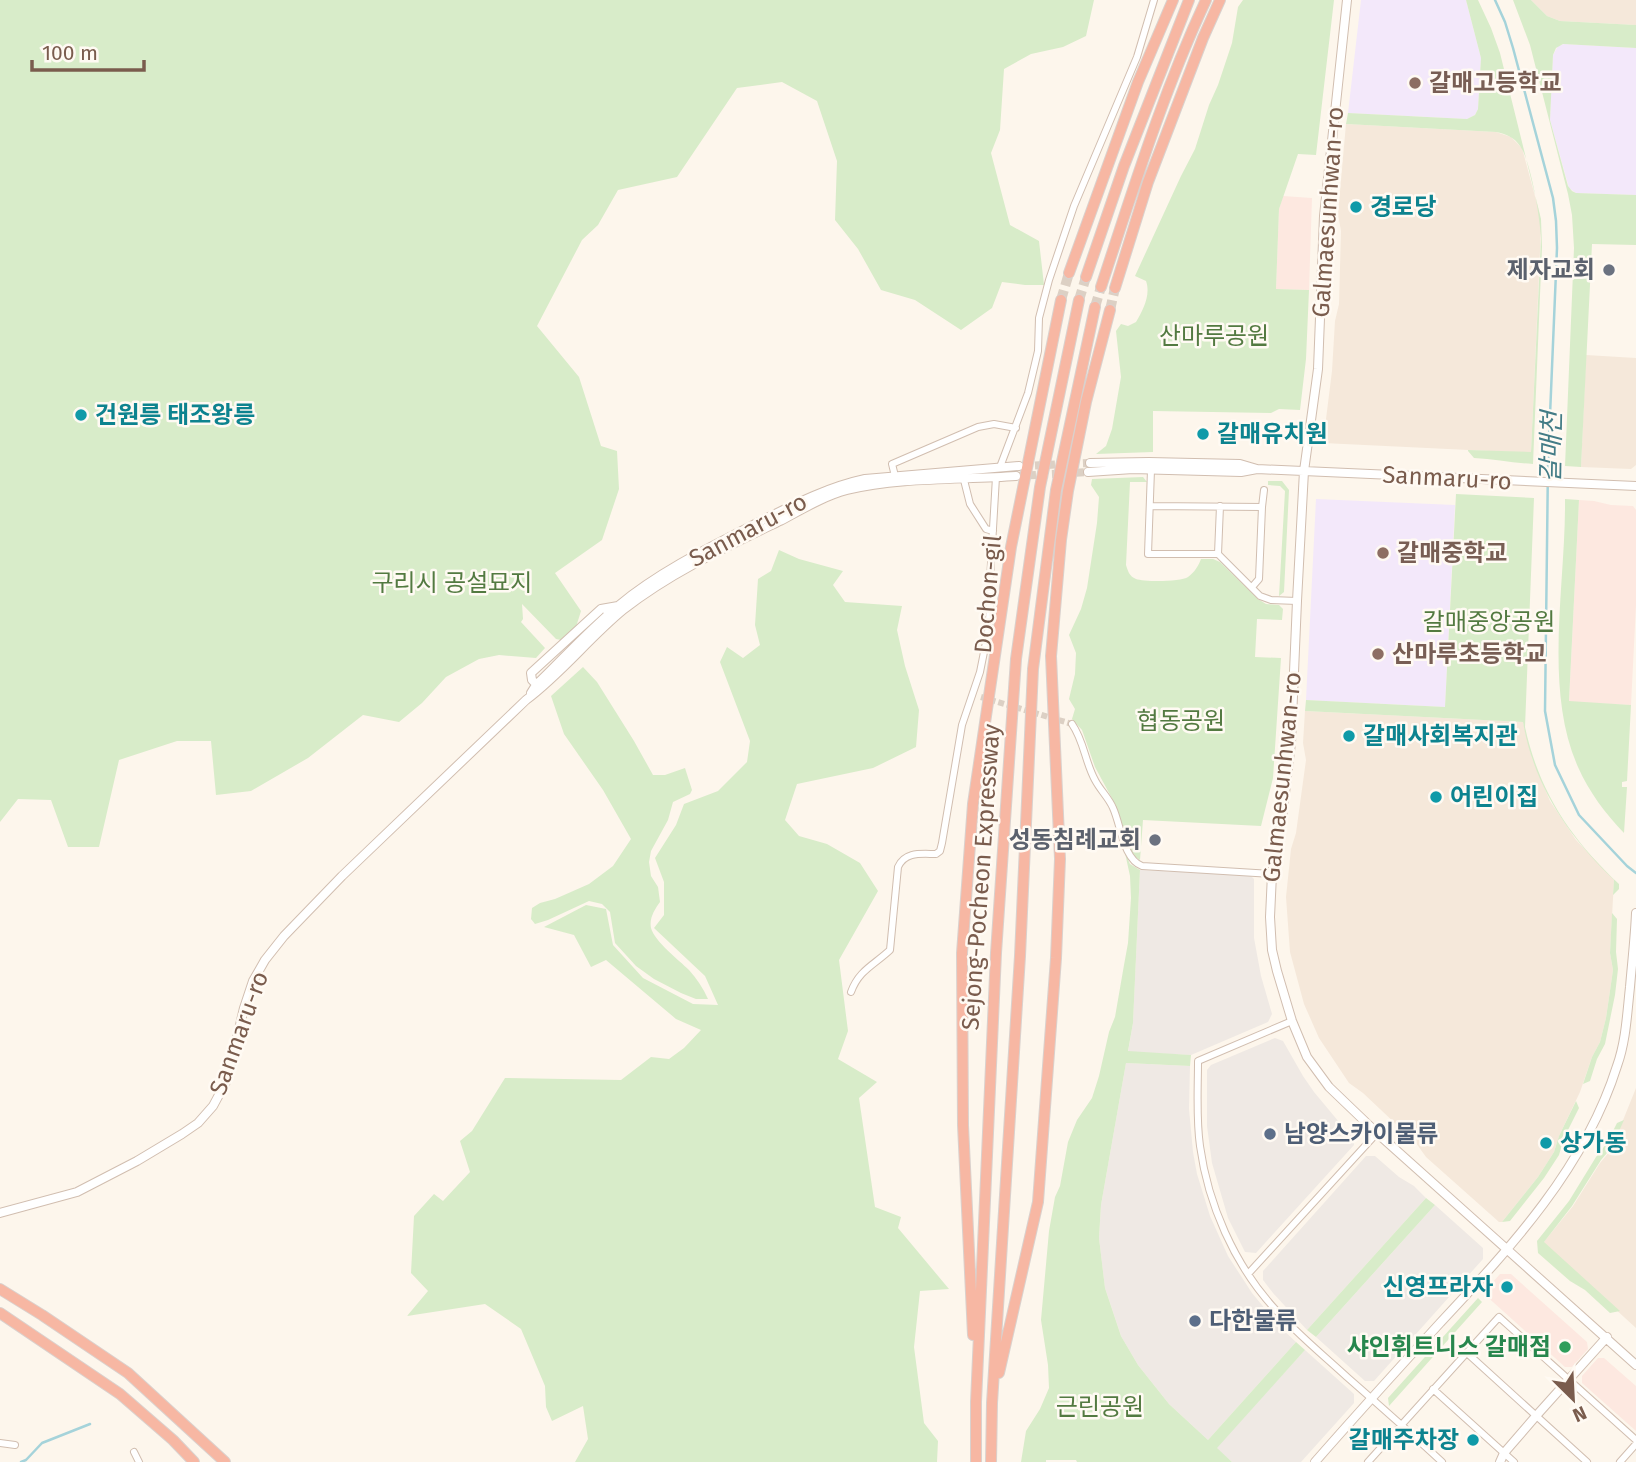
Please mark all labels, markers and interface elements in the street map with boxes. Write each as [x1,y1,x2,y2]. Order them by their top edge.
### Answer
scale bar [32,28,144,72]
text: 100 m [42,40,98,66]
place label: 갈매고등학교 [1429,69,1561,97]
marker: 갈매고등학교 [1407,75,1423,91]
street label: Galmaesunhwan-ro [1307,106,1349,318]
place label: 경로당 [1370,193,1436,221]
marker: 경로당 [1348,199,1364,215]
place label: 제자교회 [1507,256,1595,284]
marker: 제자교회 [1601,262,1617,278]
park label: 산마루공원 [1159,322,1269,350]
place label: 건원릉 태조왕릉 [95,401,255,429]
marker: 건원릉 태조왕릉 [73,407,89,423]
water label: 갈매천 [1535,408,1568,483]
place label: 갈매유치원 [1217,420,1327,448]
marker: 갈매유치원 [1195,426,1211,442]
street label: Sanmaru-ro [1382,461,1512,495]
street label: Sanmaru-ro [684,487,812,573]
street label: Dochon-gil [969,533,1007,655]
place label: 갈매중학교 [1397,539,1507,567]
marker: 갈매중학교 [1375,545,1391,561]
park label: 구리시 공설묘지 [372,569,532,597]
park label: 갈매중앙공원 [1423,608,1555,636]
place label: 산마루초등학교 [1392,640,1547,668]
marker: 산마루초등학교 [1370,646,1386,662]
street label: Galmaesunhwan-ro [1257,670,1307,884]
park label: 협동공원 [1137,707,1225,735]
place label: 갈매사회복지관 [1363,722,1518,750]
street label: Sejong-Pocheon Expressway [956,723,1006,1031]
marker: 갈매사회복지관 [1341,728,1357,744]
place label: 어린이집 [1450,783,1538,811]
marker: 어린이집 [1428,789,1444,805]
place label: 성동침례교회 [1009,826,1141,854]
marker: 성동침례교회 [1147,832,1163,848]
street label: Sanmaru-ro [204,967,274,1099]
place label: 남양스카이물류 [1284,1120,1439,1148]
marker: 남양스카이물류 [1262,1126,1278,1142]
place label: 상가동 [1560,1129,1626,1157]
marker: 상가동 [1538,1135,1554,1151]
place label: 신영프라자 [1383,1273,1493,1301]
marker: 신영프라자 [1499,1279,1515,1295]
place label: 다한물류 [1209,1307,1297,1335]
marker: 다한물류 [1187,1313,1203,1329]
place label: 샤인휘트니스 갈매점 [1347,1333,1551,1361]
marker: 샤인휘트니스 갈매점 [1557,1339,1573,1355]
north arrow [1538,1364,1608,1434]
park label: 근린공원 [1056,1393,1144,1421]
text: N [1569,1401,1590,1427]
place label: 갈매주차장 [1349,1426,1459,1454]
marker: 갈매주차장 [1465,1432,1481,1448]

